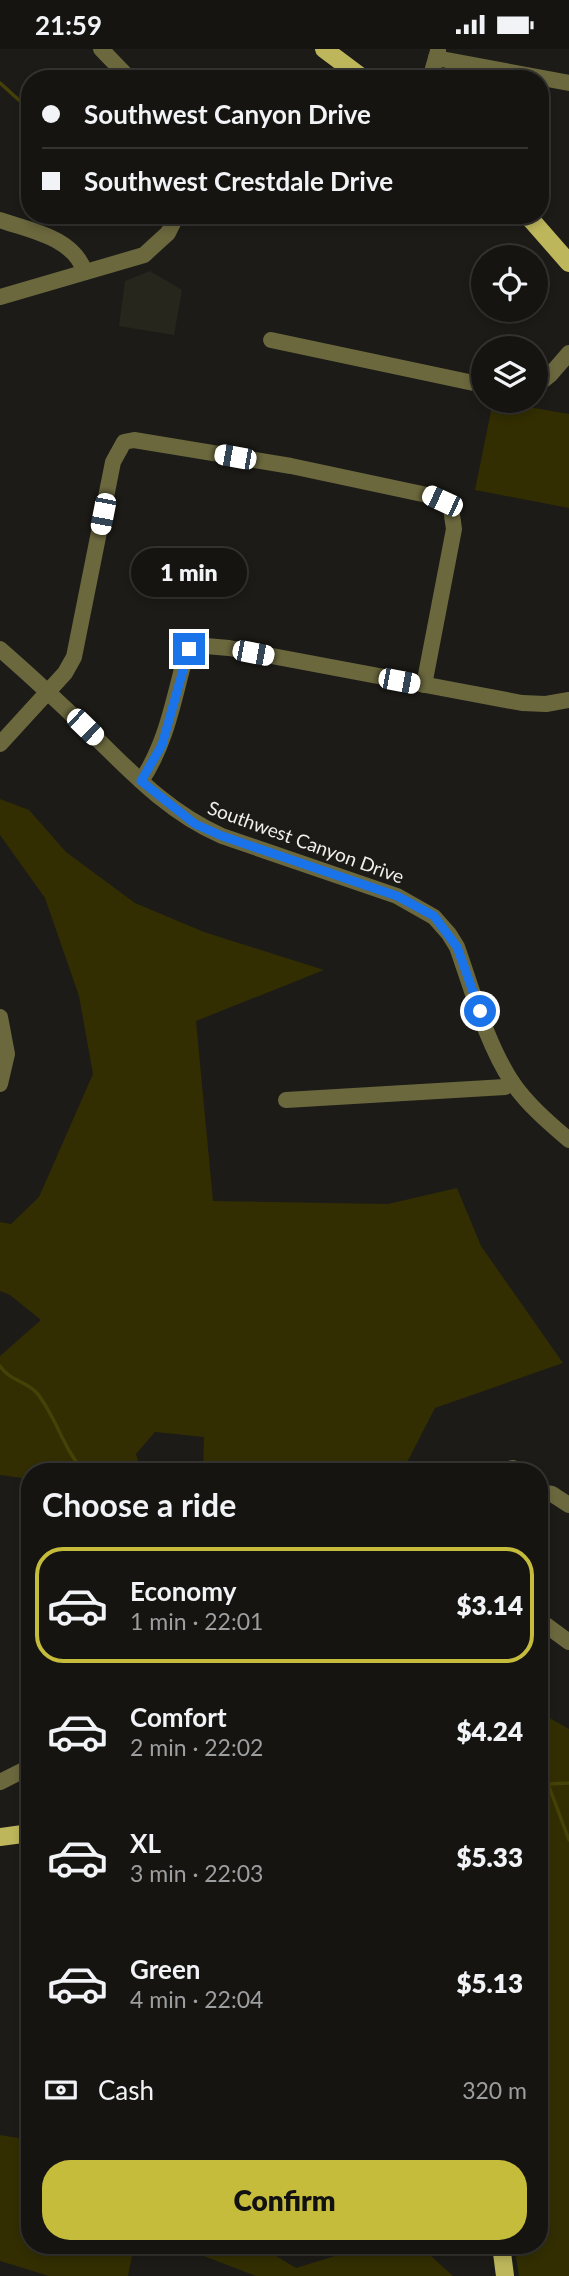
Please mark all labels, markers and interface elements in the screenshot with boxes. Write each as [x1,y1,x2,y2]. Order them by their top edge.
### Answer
text: 21:59 [35,9,102,41]
text: Southwest Canyon Drive [84,98,371,130]
text: Southwest Crestdale Drive [84,165,393,197]
map controls [471,245,548,413]
button: locate [471,245,548,322]
button: layers [471,336,548,413]
car [213,443,258,471]
car [419,483,466,519]
car [89,491,118,537]
callout: 1 min [131,547,247,597]
text: 1 min [160,558,218,586]
route end [173,633,205,665]
car [231,639,276,667]
car [377,667,422,695]
car [63,705,108,749]
street label: Southwest Canyon Drive [205,795,407,888]
route start [464,995,496,1027]
text: Choose a ride [42,1485,236,1524]
icon: car [46,1574,109,1637]
text: Economy [130,1575,236,1607]
text: $3.14 [456,1589,523,1621]
text: 1 min · 22:01 [130,1607,263,1635]
icon: car [46,1700,109,1763]
text: Comfort [130,1701,227,1733]
text: $4.24 [456,1715,523,1747]
text: 2 min · 22:02 [130,1733,263,1761]
icon: car [46,1826,109,1889]
text: XL [130,1827,161,1859]
text: $5.33 [456,1841,523,1873]
text: 3 min · 22:03 [130,1859,263,1887]
icon: car [46,1952,109,2015]
text: Green [130,1953,200,1985]
text: $5.13 [456,1967,523,1999]
text: 4 min · 22:04 [130,1985,263,2013]
icon: cash [42,2071,80,2109]
text: Cash [98,2074,154,2106]
text: 320 m [462,2076,527,2104]
button: Confirm [42,2160,527,2240]

